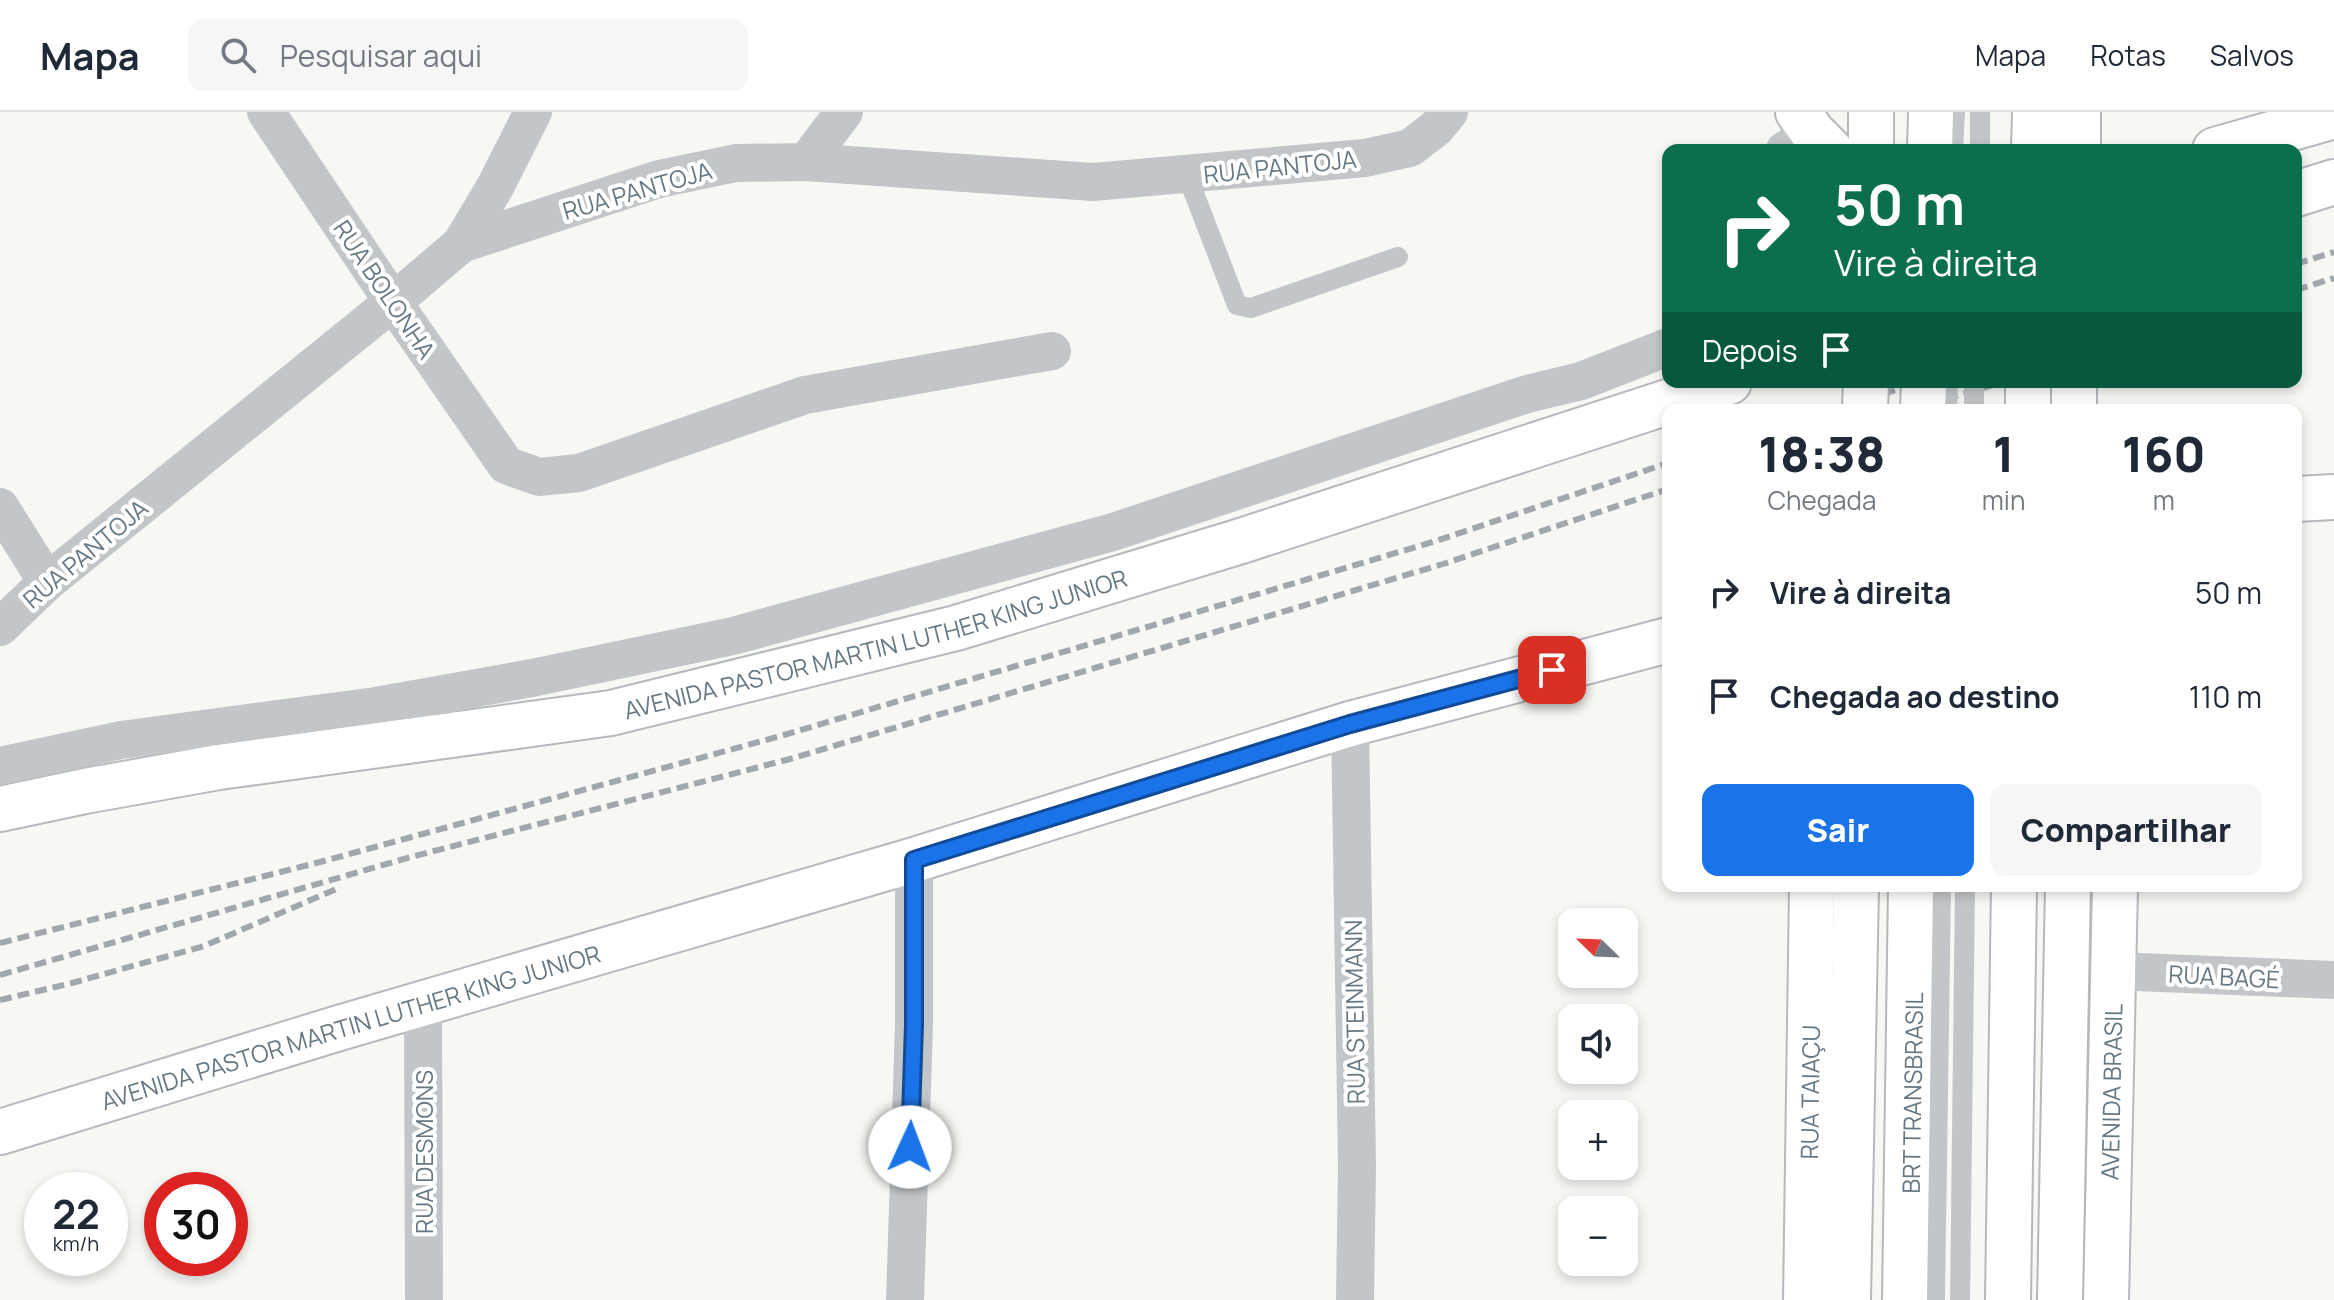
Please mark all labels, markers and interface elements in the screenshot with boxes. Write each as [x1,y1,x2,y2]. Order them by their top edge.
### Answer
search box [188,19,748,91]
text: Mapa [40,29,140,81]
icon: search [216,33,260,77]
text: Pesquisar aqui [280,35,482,76]
text: Mapa [1975,36,2046,74]
text: Rotas [2090,36,2166,74]
text: Salvos [2210,36,2294,74]
street label: RUA PANTOJA [1202,142,1358,190]
street label: RUA PANTOJA [559,153,715,227]
text: 50 m [1834,165,1965,242]
icon: right [1702,176,1806,280]
street label: RUA BOLONHA [326,213,444,365]
text: Vire à direita [1834,238,2038,287]
icon: arrive [1814,328,1858,372]
text: Depois [1702,330,1798,371]
text: 18:38 [1758,421,1885,486]
text: 1 [1993,421,2014,486]
text: 160 [2122,421,2206,486]
text: Chegada [1767,482,1876,518]
text: min [1982,482,2025,518]
text: m [2153,482,2175,518]
street label: RUA PANTOJA [16,491,154,615]
street label: AVENIDA PASTOR MARTIN LUTHER KING JUNIOR [620,560,1131,726]
icon: right [1702,570,1746,614]
text: Vire à direita [1770,572,1951,613]
text: 50 m [2195,572,2262,613]
pin [1518,636,1586,704]
icon: arrive [1530,648,1574,692]
icon: arrive [1702,674,1746,718]
text: Chegada ao destino [1770,676,2060,717]
text: 110 m [2189,676,2262,717]
button: Sair [1702,784,1974,876]
button: Compartilhar [1990,784,2262,876]
north arrow [1558,908,1638,988]
map controls [1558,908,1638,1276]
street label: RUA STEINMANN [1336,920,1372,1104]
street label: AVENIDA PASTOR MARTIN LUTHER KING JUNIOR [97,936,604,1117]
street label: RUA BAGÉ [2168,957,2280,995]
street label: BRT TRANSBRASIL [1894,992,1930,1194]
street label: AVENIDA BRASIL [2092,1003,2129,1181]
button: sound [1558,1004,1638,1084]
street label: RUA TAIAÇU [1792,1024,1826,1160]
street label: RUA DESMONS [407,1070,440,1234]
button: + [1558,1100,1638,1180]
position arrow [868,1105,952,1189]
speed limit sign: 30 [144,1172,248,1276]
text: 22 [52,1186,100,1241]
button: − [1558,1196,1638,1276]
text: km/h [53,1230,99,1257]

